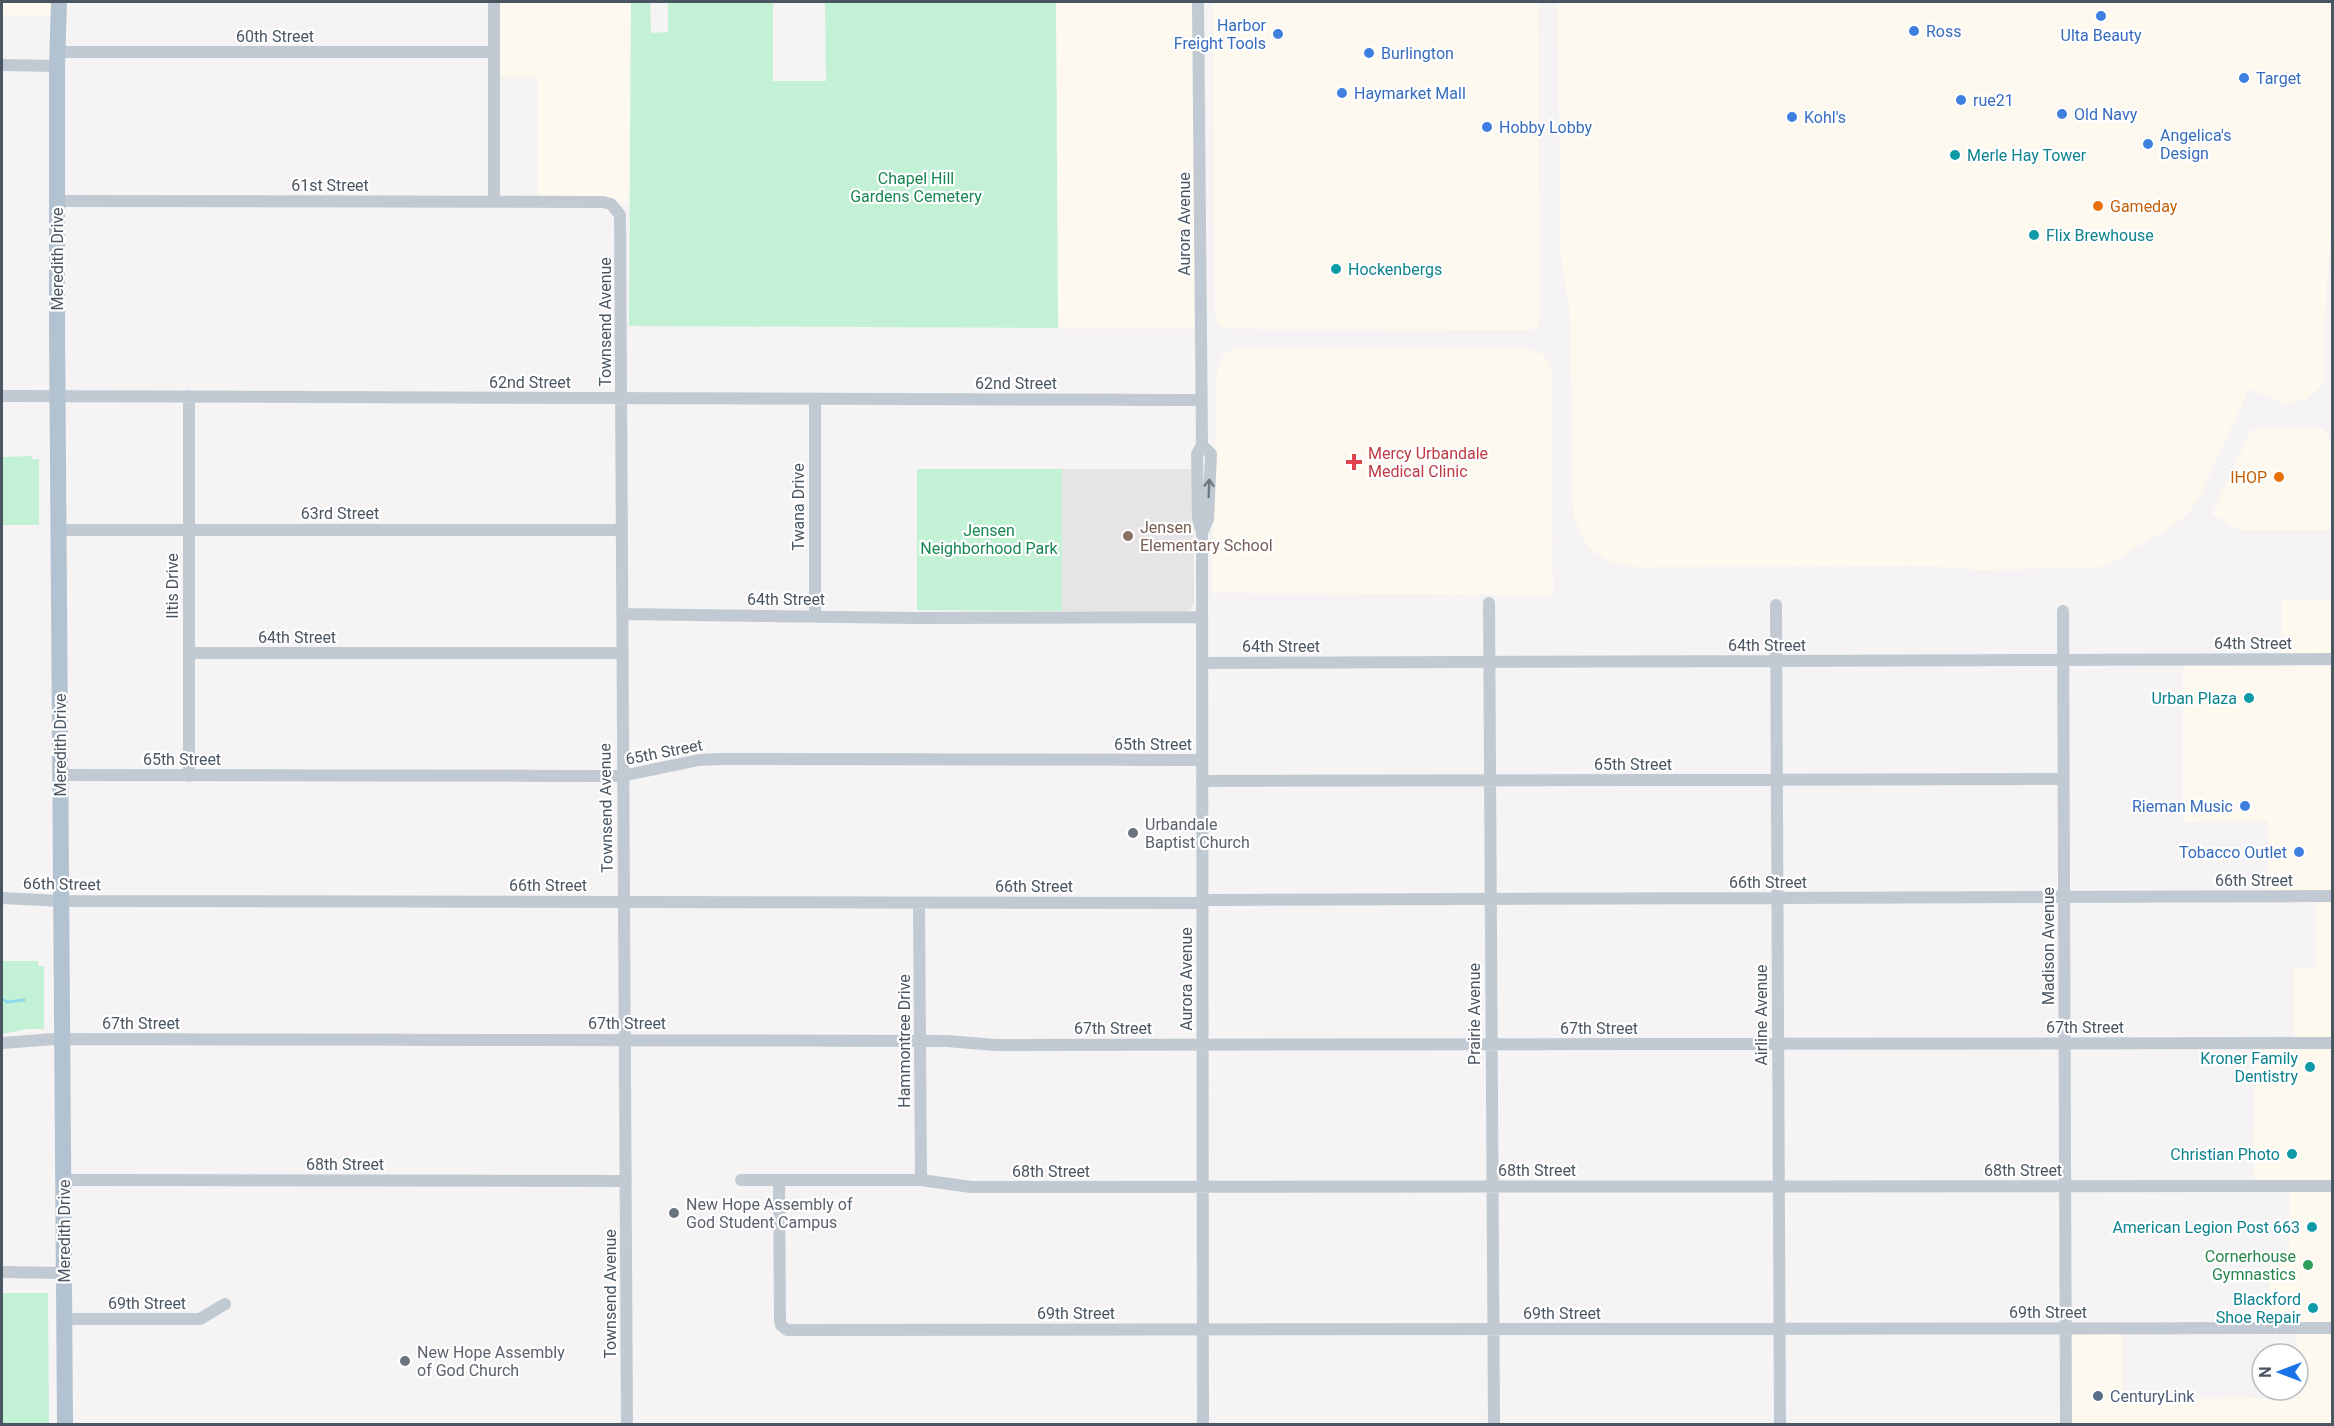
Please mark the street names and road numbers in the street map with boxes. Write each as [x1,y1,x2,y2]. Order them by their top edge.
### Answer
street label: 60th Street [236,27,314,46]
street label: Aurora Avenue [1175,172,1194,276]
street label: 61st Street [291,176,369,195]
street label: Meredith Drive [48,207,67,311]
street label: Townsend Avenue [596,257,615,387]
street label: 62nd Street [489,373,571,392]
street label: 62nd Street [975,374,1057,393]
street label: Twana Drive [789,463,808,551]
street label: 63rd Street [301,504,379,523]
street label: Iltis Drive [163,553,182,619]
street label: 64th Street [747,590,825,609]
street label: 64th Street [258,628,336,647]
street label: 64th Street [2214,634,2292,653]
street label: 64th Street [1728,636,1806,655]
street label: 64th Street [1242,637,1320,656]
street label: Meredith Drive [51,693,70,797]
street label: 65th Street [624,735,704,769]
street label: 65th Street [1114,735,1192,754]
street label: Townsend Avenue [595,743,617,873]
street label: 65th Street [143,750,221,769]
street label: 65th Street [1594,755,1672,774]
street label: 66th Street [2215,871,2293,890]
street label: 66th Street [1729,873,1807,892]
street label: 66th Street [23,874,101,894]
street label: 66th Street [509,876,587,895]
street label: 66th Street [995,877,1073,896]
street label: Madison Avenue [2039,887,2058,1005]
street label: Aurora Avenue [1177,927,1196,1031]
street label: Prairie Avenue [1465,963,1484,1065]
street label: Airline Avenue [1752,964,1771,1066]
street label: Hammontree Drive [895,974,914,1108]
street label: 67th Street [102,1014,180,1033]
street label: 67th Street [588,1014,666,1033]
street label: 67th Street [2046,1018,2124,1037]
street label: 67th Street [1074,1019,1152,1038]
street label: 67th Street [1560,1019,1638,1038]
street label: 68th Street [306,1155,384,1174]
street label: 68th Street [1498,1161,1576,1180]
street label: 68th Street [1984,1161,2062,1180]
street label: 68th Street [1012,1162,1090,1181]
street label: Meredith Drive [55,1179,74,1283]
street label: Townsend Avenue [601,1229,620,1359]
street label: 69th Street [108,1294,186,1313]
street label: 69th Street [2009,1303,2087,1322]
street label: 69th Street [1037,1304,1115,1323]
street label: 69th Street [1523,1304,1601,1323]

